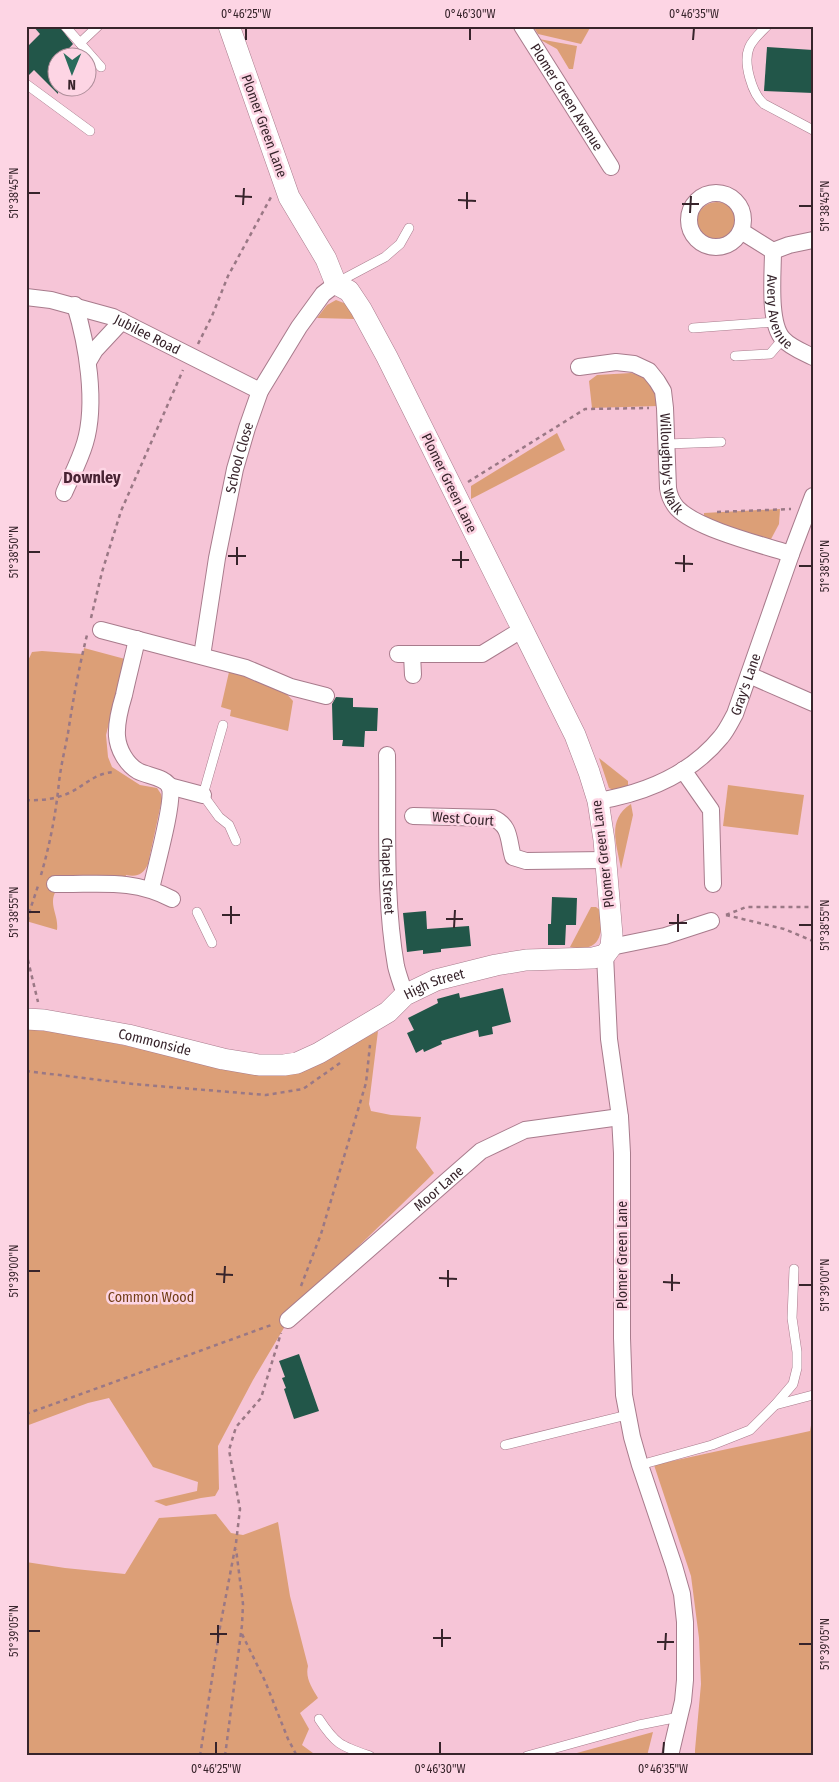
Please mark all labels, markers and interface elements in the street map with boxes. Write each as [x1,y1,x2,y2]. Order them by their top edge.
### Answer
text: 0°46'25"W [221,7,271,21]
text: 0°46'30"W [445,7,495,21]
text: 0°46'35"W [669,7,719,21]
street label: Plomer Green Avenue [527,40,607,154]
north arrow [48,48,98,98]
street label: Plomer Green Lane [237,72,291,180]
text: N [67,76,76,93]
text: 51°38'45"N [7,167,21,219]
text: 51°38'45"N [818,180,832,232]
street label: Avery Avenue [764,274,796,353]
street label: Jubilee Road [111,311,183,358]
street label: Willoughby's Walk [657,413,687,518]
street label: School Close [222,420,257,495]
street label: Plomer Green Lane [418,431,480,535]
district label: Downley [63,468,121,487]
text: 51°38'50"N [7,526,21,578]
text: 51°38'50"N [818,540,832,592]
street label: Gray's Lane [727,651,764,718]
street label: Plomer Green Lane [588,799,618,909]
street label: West Court [431,808,495,830]
street label: Chapel Street [379,837,398,916]
text: 51°38'55"N [7,886,21,938]
text: 51°38'55"N [818,899,832,951]
street label: High Street [401,965,467,1003]
street label: Commonside [117,1025,193,1059]
street label: Moor Lane [410,1162,467,1214]
street label: Plomer Green Lane [614,1201,631,1309]
text: 51°39'00"N [7,1245,21,1297]
text: 51°39'00"N [818,1259,832,1311]
park label: Common Wood [108,1289,194,1306]
text: 51°39'05"N [7,1605,21,1657]
text: 51°39'05"N [818,1618,832,1670]
text: 0°46'25"W [191,1762,241,1776]
text: 0°46'30"W [415,1762,465,1776]
text: 0°46'35"W [638,1762,688,1776]

